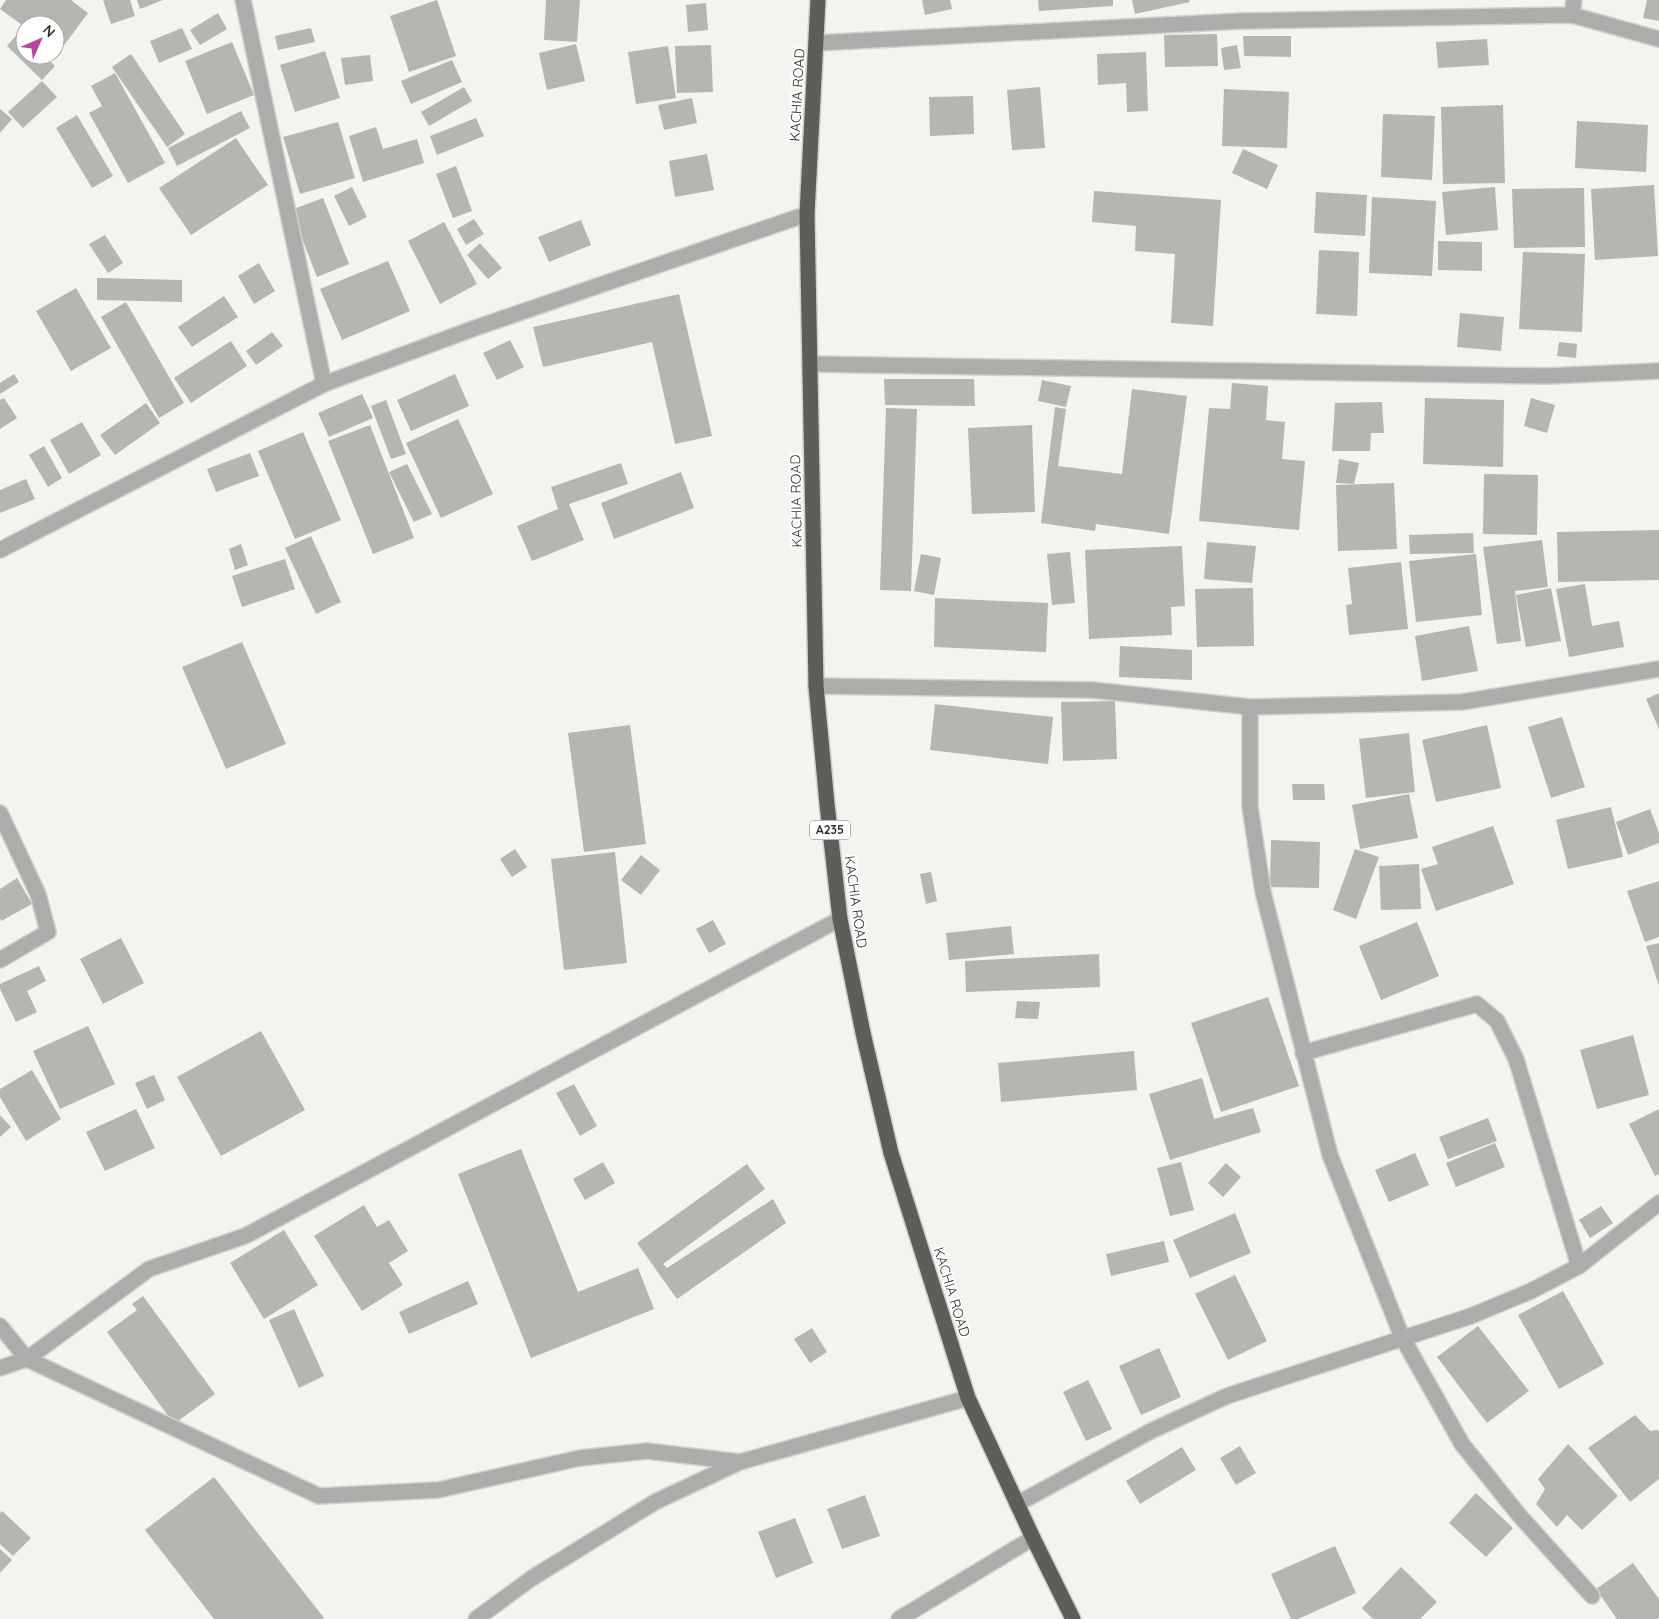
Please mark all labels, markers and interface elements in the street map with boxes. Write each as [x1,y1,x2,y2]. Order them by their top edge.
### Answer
north arrow [15,15,65,65]
text: N [39,21,59,41]
street label: KACHIA ROAD [786,48,808,142]
street label: KACHIA ROAD [786,454,806,548]
road number: A235 [810,820,850,840]
street label: KACHIA ROAD [841,855,871,949]
street label: KACHIA ROAD [930,1245,974,1339]

